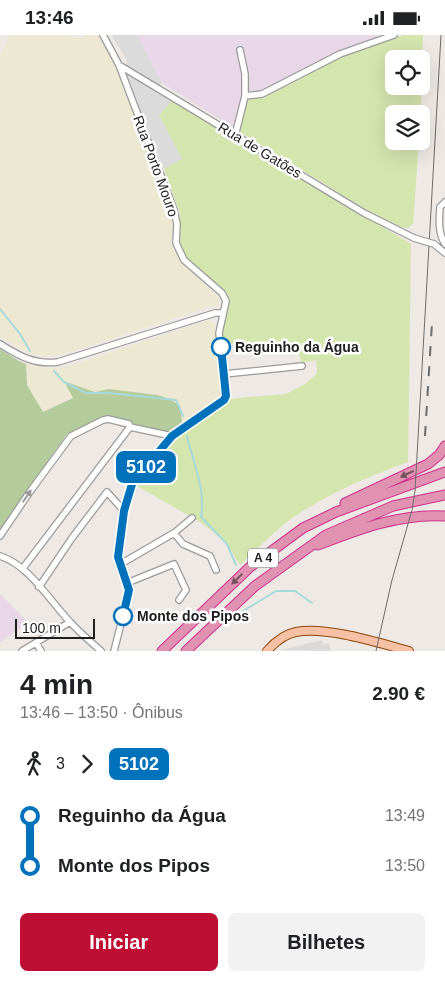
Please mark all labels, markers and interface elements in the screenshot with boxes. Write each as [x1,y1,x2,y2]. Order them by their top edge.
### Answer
text: 13:46 [25,7,74,28]
map controls [385,50,430,150]
button: locate [385,50,430,95]
button: layers [385,105,430,150]
street label: Rua Porto Mouro [130,113,182,219]
street label: Rua de Gatões [216,119,304,181]
marker: Reguinho da Água [211,337,231,357]
place label: Reguinho da Água [235,339,359,355]
line badge: 5102 [111,451,181,483]
text: 5102 [126,457,166,477]
one-way arrow [400,470,414,478]
one-way arrow [22,489,32,502]
road number: A 4 [248,549,278,567]
one-way arrow [232,573,244,585]
marker: Monte dos Pipos [113,606,133,626]
place label: Monte dos Pipos [137,608,249,624]
scale bar [15,616,95,639]
text: 100 m [22,620,61,636]
text: 4 min [20,669,93,700]
text: 2.90 € [372,683,425,704]
text: 13:46 – 13:50 · Ônibus [20,704,183,721]
icon: walk [20,750,48,778]
icon: forward [73,750,101,778]
text: 5102 [119,754,159,774]
text: 3 [56,755,65,772]
text: Reguinho da Água [58,805,226,826]
text: 13:49 [385,807,425,824]
text: Monte dos Pipos [58,855,210,876]
text: 13:50 [385,857,425,874]
button: Iniciar [20,913,218,971]
button: Bilhetes [228,913,425,971]

